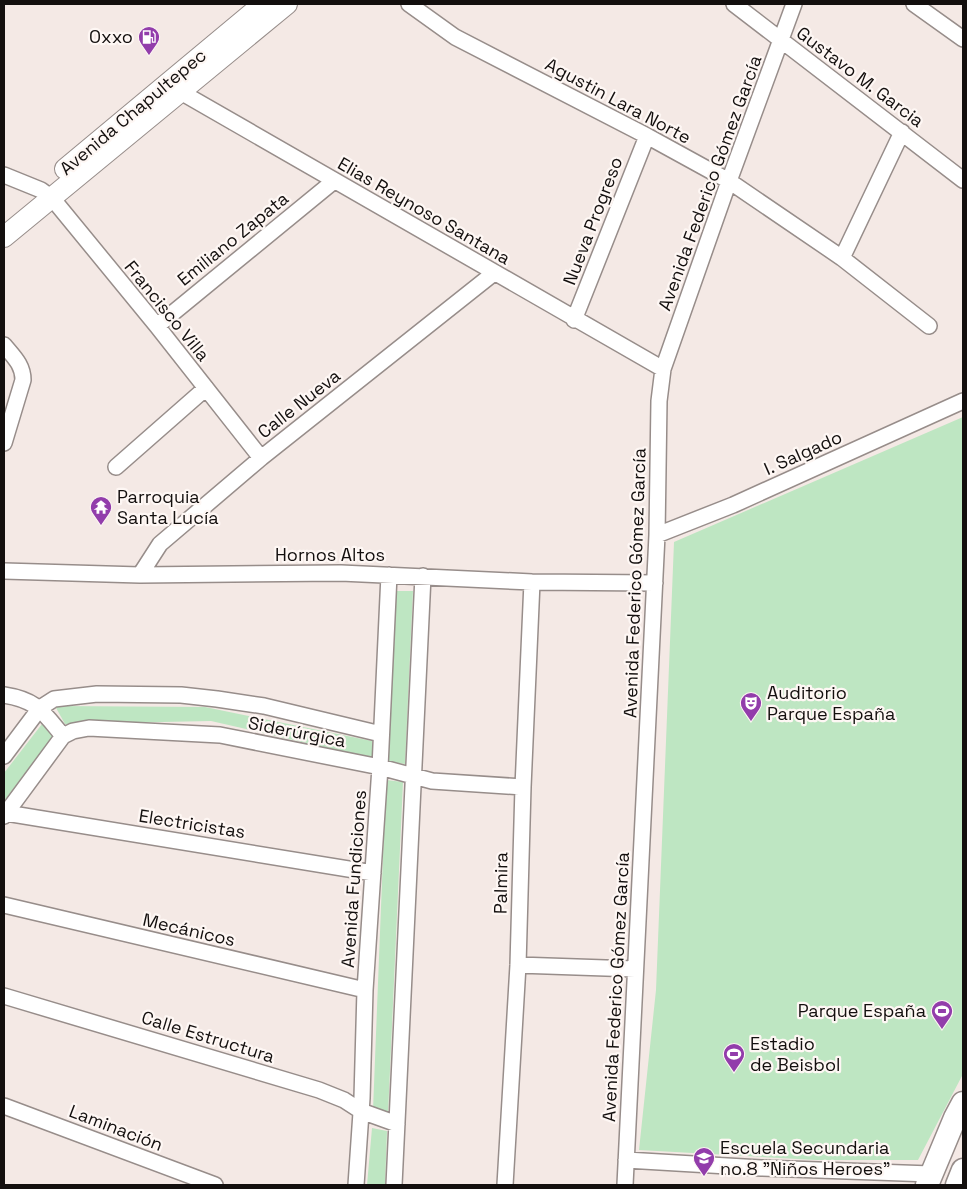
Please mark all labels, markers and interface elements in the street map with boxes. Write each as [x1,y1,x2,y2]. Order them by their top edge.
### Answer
street label: Gustavo M. Garcia [792,21,929,132]
place label: Oxxo [89,25,133,48]
fuel station icon: Oxxo [137,25,161,56]
street label: Avenida Chapultepec [55,43,211,180]
street label: Agustin Lara Norte [541,52,695,149]
street label: Avenida Federico Gómez García [653,52,767,314]
street label: Elias Reynoso Santana [334,152,515,269]
street label: Nueva Progreso [558,154,628,288]
street label: Emiliano Zapata [172,187,293,291]
street label: Francisco Villa [120,256,215,366]
street label: Calle Nueva [253,364,345,443]
street label: I. Salgado [760,425,845,480]
street label: Avenida Federico Gómez García [618,448,651,718]
place label: Parroquia Santa Lucía [117,485,219,529]
temple icon: Parroquia Santa Lucía [89,495,113,526]
street label: Hornos Altos [275,543,385,566]
place label: Auditorio Parque España [767,681,895,725]
theatre icon: Auditorio Parque España [739,691,763,722]
street label: Siderúrgica [246,711,348,752]
street label: Avenida Fundiciones [336,789,371,969]
street label: Electricistas [137,804,247,843]
street label: Avenida Federico Gómez García [597,851,634,1123]
street label: Palmira [488,852,513,914]
street label: Mecánicos [141,908,238,951]
place label: Parque España [798,999,926,1022]
sports icon: Parque España [930,999,954,1030]
street label: Calle Estructura [139,1005,278,1068]
place label: Estadio de Beisbol [750,1032,840,1076]
sports icon: Estadio de Beisbol [722,1042,746,1073]
street label: Laminación [66,1099,166,1156]
place label: Escuela Secundaria no.8 "Niños Heroes" [720,1136,890,1180]
school or university icon: Escuela Secundaria no.8 "Niños Heroes" [692,1146,716,1177]

